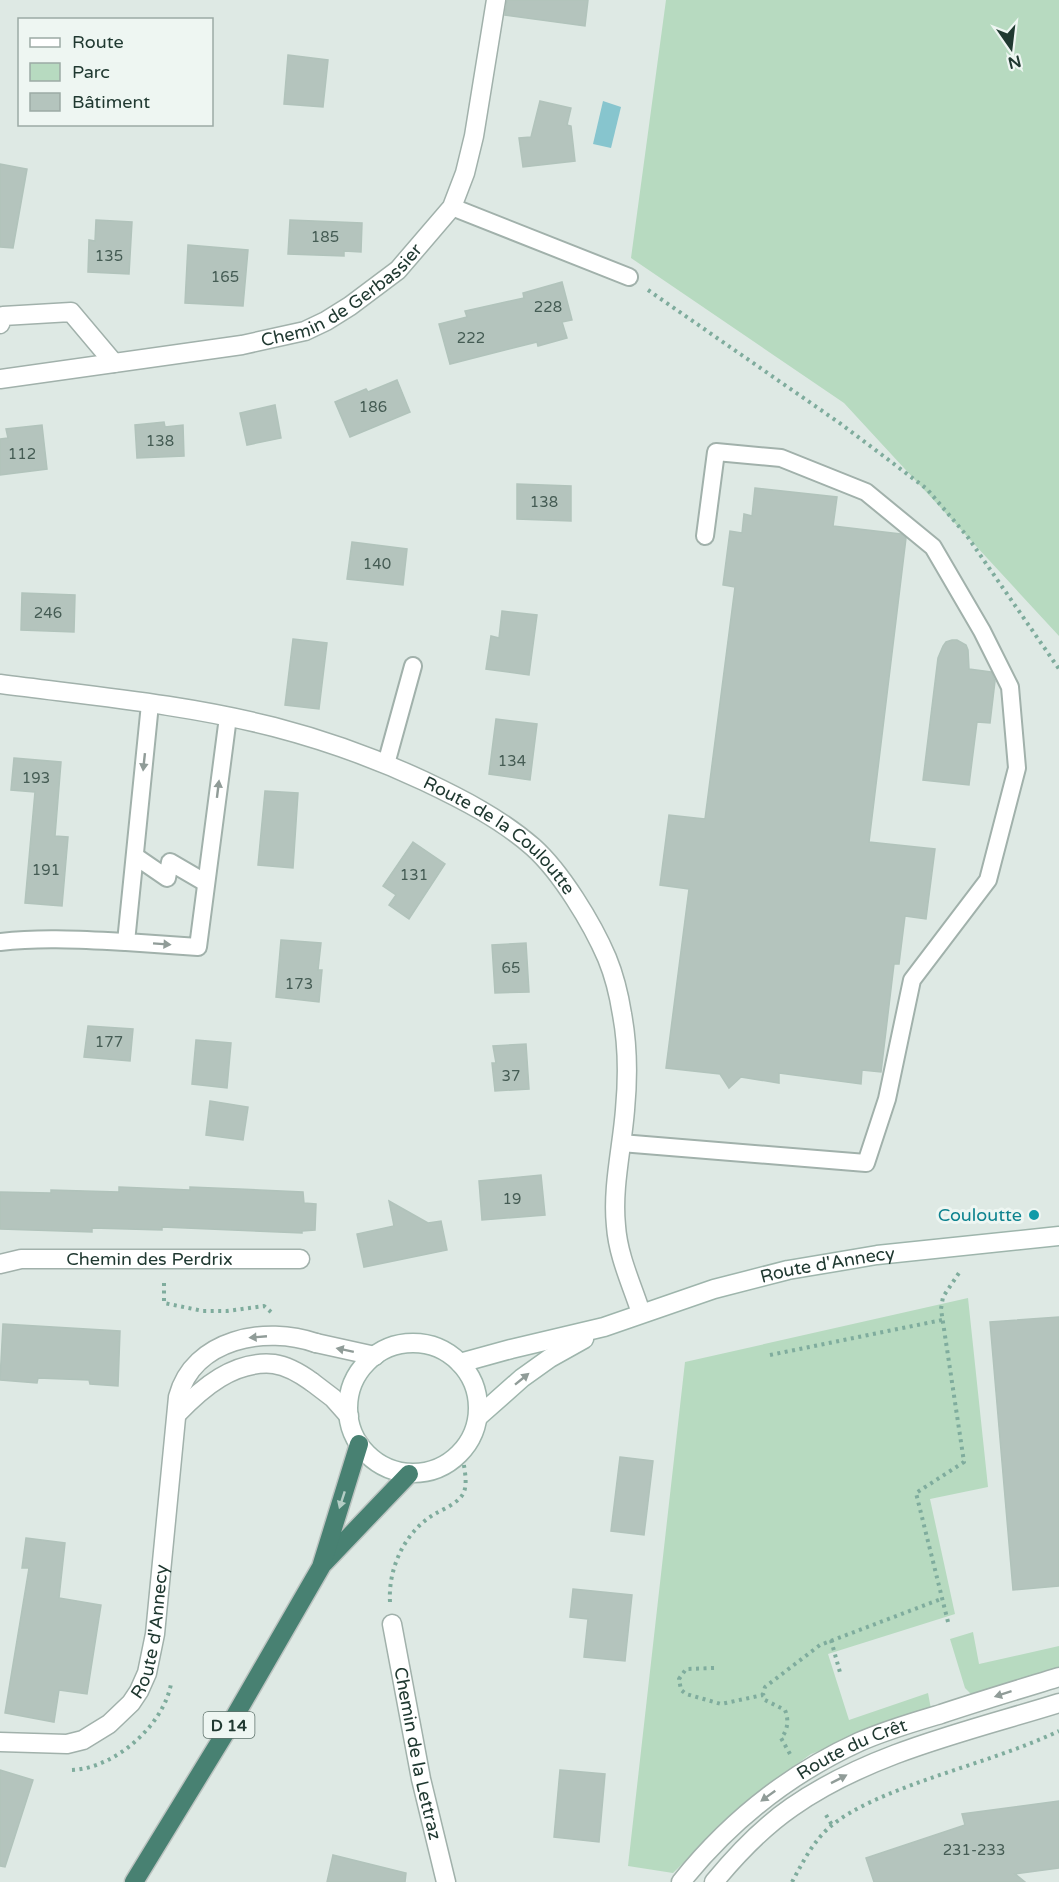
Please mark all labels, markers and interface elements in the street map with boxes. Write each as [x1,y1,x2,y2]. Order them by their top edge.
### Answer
legend [18,18,213,126]
north arrow [981,18,1041,78]
text: Route [72,31,124,53]
text: N [1006,50,1023,73]
text: Parc [72,61,110,83]
text: Bâtiment [72,91,150,113]
house number: 185 [311,228,339,246]
street label: Chemin de Gerbassier [259,239,427,351]
house number: 135 [95,247,123,265]
house number: 165 [211,268,239,286]
house number: 228 [534,298,562,316]
house number: 222 [457,329,485,347]
house number: 186 [359,398,387,416]
house number: 138 [146,432,174,450]
house number: 112 [8,445,36,463]
house number: 138 [530,493,558,511]
house number: 140 [363,555,391,573]
house number: 246 [34,604,62,622]
house number: 134 [498,752,526,770]
one-way arrow [139,753,149,772]
house number: 193 [22,769,50,787]
street label: Route de la Couloutte [420,771,580,899]
one-way arrow [214,780,223,799]
house number: 191 [32,861,60,879]
house number: 131 [400,866,428,884]
one-way arrow [152,940,171,949]
house number: 65 [502,959,520,977]
house number: 173 [285,975,313,993]
house number: 177 [95,1033,123,1051]
house number: 37 [502,1067,520,1085]
house number: 19 [503,1190,521,1208]
place label: Couloutte [938,1204,1022,1226]
marker: Couloutte [1027,1208,1041,1222]
street label: Route d'Annecy [758,1242,896,1288]
street label: Chemin des Perdrix [66,1248,233,1270]
one-way arrow [249,1332,268,1342]
one-way arrow [336,1345,355,1354]
one-way arrow [514,1372,530,1385]
one-way arrow [337,1491,346,1509]
street label: Route d'Annecy [126,1563,173,1703]
street label: Chemin de la Lettraz [389,1665,446,1842]
one-way arrow [994,1690,1012,1699]
road number: D 14 [204,1712,254,1738]
street label: Route du Crêt [792,1714,910,1785]
one-way arrow [830,1775,848,1785]
one-way arrow [761,1790,776,1802]
house number: 231-233 [943,1841,1005,1859]

